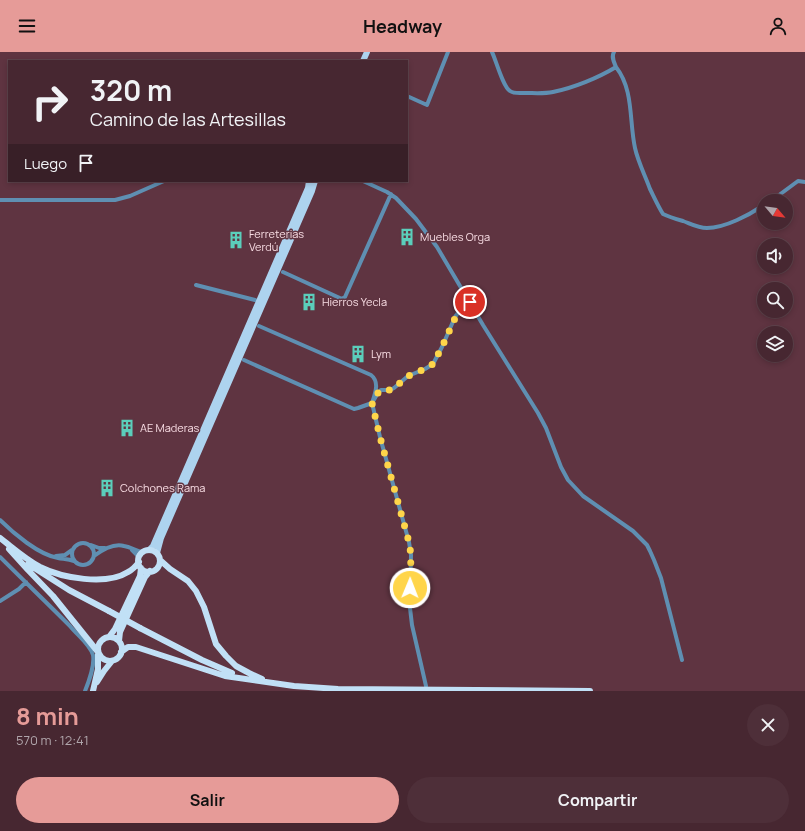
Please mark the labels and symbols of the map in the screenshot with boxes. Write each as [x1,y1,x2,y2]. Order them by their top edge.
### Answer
north arrow [757,194,793,230]
place label: Ferreterias Verdú [249,226,304,254]
building icon: Muebles Orga [397,227,417,247]
place label: Muebles Orga [420,229,490,244]
building icon: Ferreterias Verdú [226,230,246,250]
pin [453,285,487,319]
building icon: Hierros Yecla [299,292,319,312]
place label: Hierros Yecla [322,294,387,309]
building icon: Lym [348,344,368,364]
place label: Lym [371,346,391,361]
building icon: AE Maderas [117,418,137,438]
place label: AE Maderas [140,420,200,435]
building icon: Colchones Rama [97,478,117,498]
place label: Colchones Rama [120,480,205,495]
position arrow [389,567,431,609]

